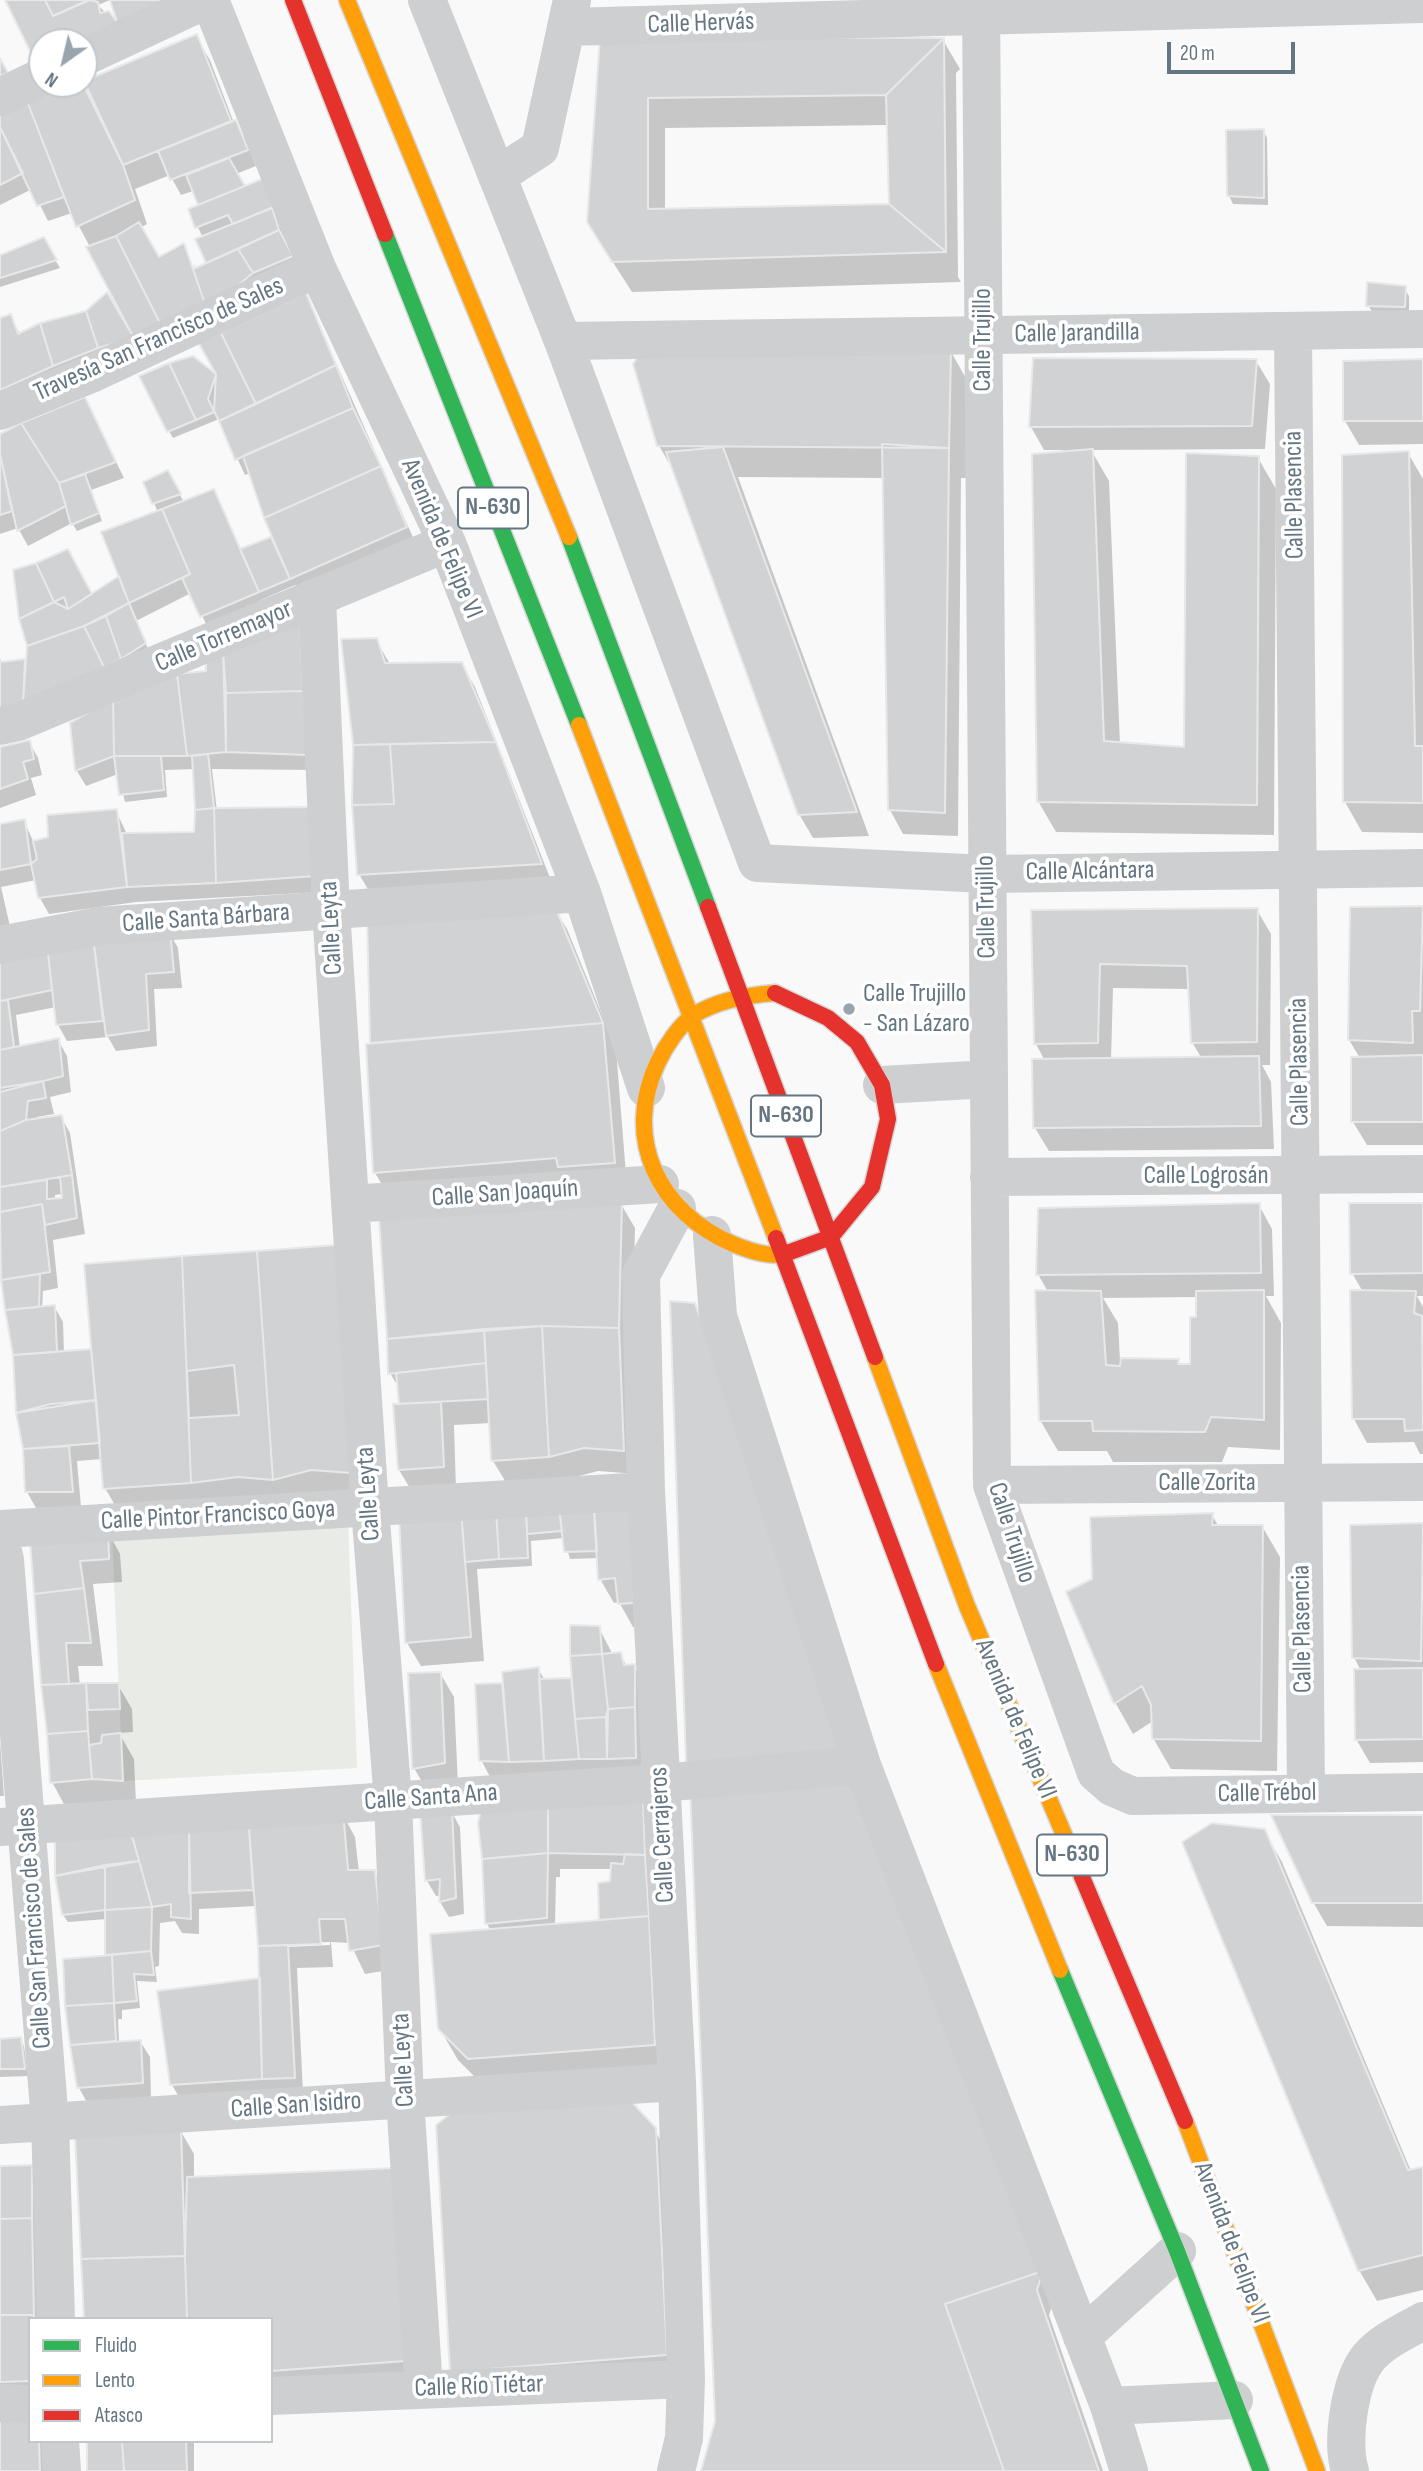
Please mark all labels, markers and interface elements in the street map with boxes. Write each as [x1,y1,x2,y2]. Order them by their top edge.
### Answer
street label: Calle Hervás [647,7,755,41]
north arrow [28,28,98,98]
scale bar [1171,28,1299,72]
text: 20 m [1180,41,1215,66]
text: N [41,67,63,92]
street label: Travesía San Francisco de Sales [30,271,288,409]
street label: Calle Trujillo [967,288,999,392]
street label: Calle Jarandilla [1014,317,1140,351]
street label: Calle Plasencia [1278,431,1312,559]
street label: Avenida de Felipe VI [393,455,489,623]
road number: N-630 [458,488,528,528]
street label: Calle Torremayor [151,594,297,680]
street label: Calle Trujillo [971,855,1003,959]
street label: Calle Alcántara [1025,855,1155,889]
street label: Calle Leyta [314,880,350,976]
street label: Calle Santa Bárbara [121,898,291,940]
place label: Calle Trujillo - San Lázaro [863,978,970,1040]
street label: Calle Plasencia [1283,998,1317,1126]
marker: Calle Trujillo - San Lázaro [841,1001,857,1017]
road number: N-630 [751,1096,821,1136]
street label: Calle Logrosán [1143,1160,1269,1192]
street label: Calle San Joaquín [431,1173,579,1215]
street label: Calle Leyta [350,1446,388,1542]
street label: Calle Zorita [1158,1467,1256,1499]
street label: Calle Trujillo [980,1479,1042,1587]
street label: Calle Pintor Francisco Goya [100,1494,336,1538]
street label: Calle Plasencia [1286,1565,1320,1693]
street label: Avenida de Felipe VI [967,1635,1063,1803]
street label: Calle Cerrajeros [644,1766,682,1904]
street label: Calle Santa Ana [363,1778,499,1818]
street label: Calle Trébol [1217,1778,1317,1810]
street label: Calle San Francisco de Sales [11,1806,59,2050]
road number: N-630 [1037,1834,1107,1876]
street label: Calle Leyta [386,2012,422,2108]
street label: Calle San Isidro [230,2086,362,2126]
street label: Avenida de Felipe VI [1186,2158,1276,2328]
legend [28,2317,273,2443]
text: Fluido [95,2333,137,2358]
text: Lento [95,2368,135,2393]
street label: Calle Río Tiétar [414,2369,544,2405]
text: Atasco [95,2403,143,2428]

